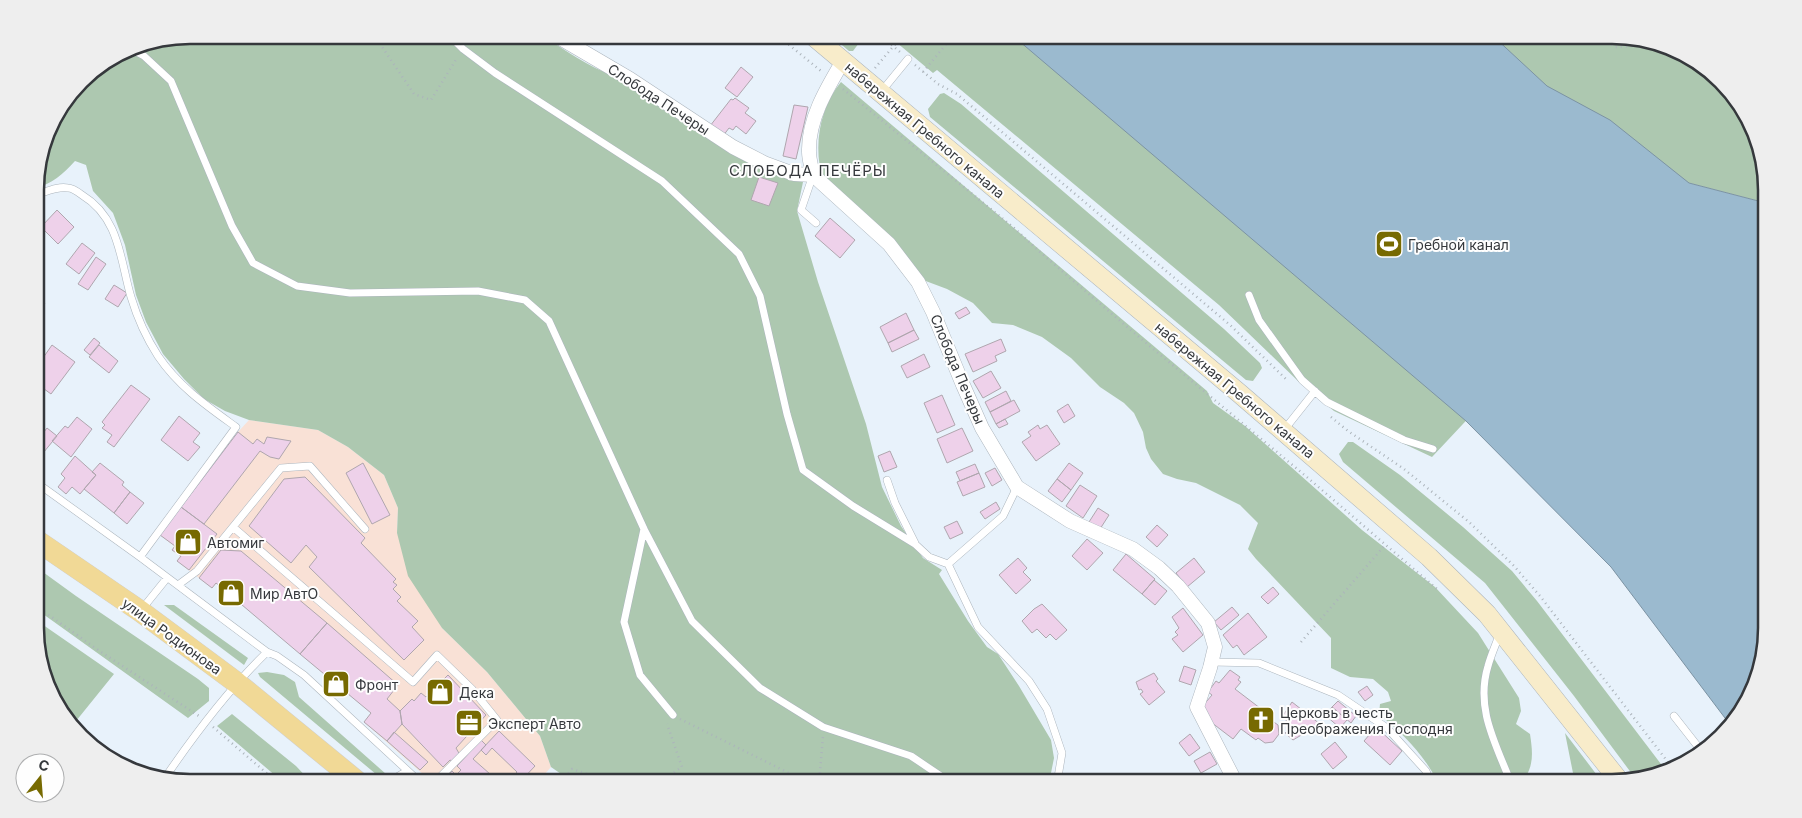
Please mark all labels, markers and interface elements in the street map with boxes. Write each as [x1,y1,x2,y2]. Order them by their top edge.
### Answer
street label: набережная Гребного канала [842,58,1008,202]
street label: Слобода Печеры [605,60,713,138]
district label: СЛОБОДА ПЕЧЁРЫ [729,161,887,180]
sports icon: Гребной канал [1374,229,1404,259]
place label: Гребной канал [1408,236,1509,253]
street label: Слобода Печеры [927,311,989,427]
street label: набережная Гребного канала [1152,318,1318,462]
shop icon: Автомиг [173,527,203,557]
place label: Автомиг [207,534,264,551]
shop icon: Мир АвтО [216,578,246,608]
place label: Мир АвтО [250,585,318,602]
street label: улица Родионова [119,594,225,678]
shop icon: Фронт [321,669,351,699]
place label: Фронт [355,676,399,693]
shop icon: Дека [425,677,455,707]
place label: Дека [459,684,494,701]
place label: Церковь в честь Преображения Господня [1280,704,1453,737]
church icon: Церковь в честь Преображения Господня [1246,705,1276,735]
office icon: Эксперт Авто [454,708,484,738]
place label: Эксперт Авто [488,715,581,732]
north arrow [15,753,65,803]
text: С [37,755,51,775]

